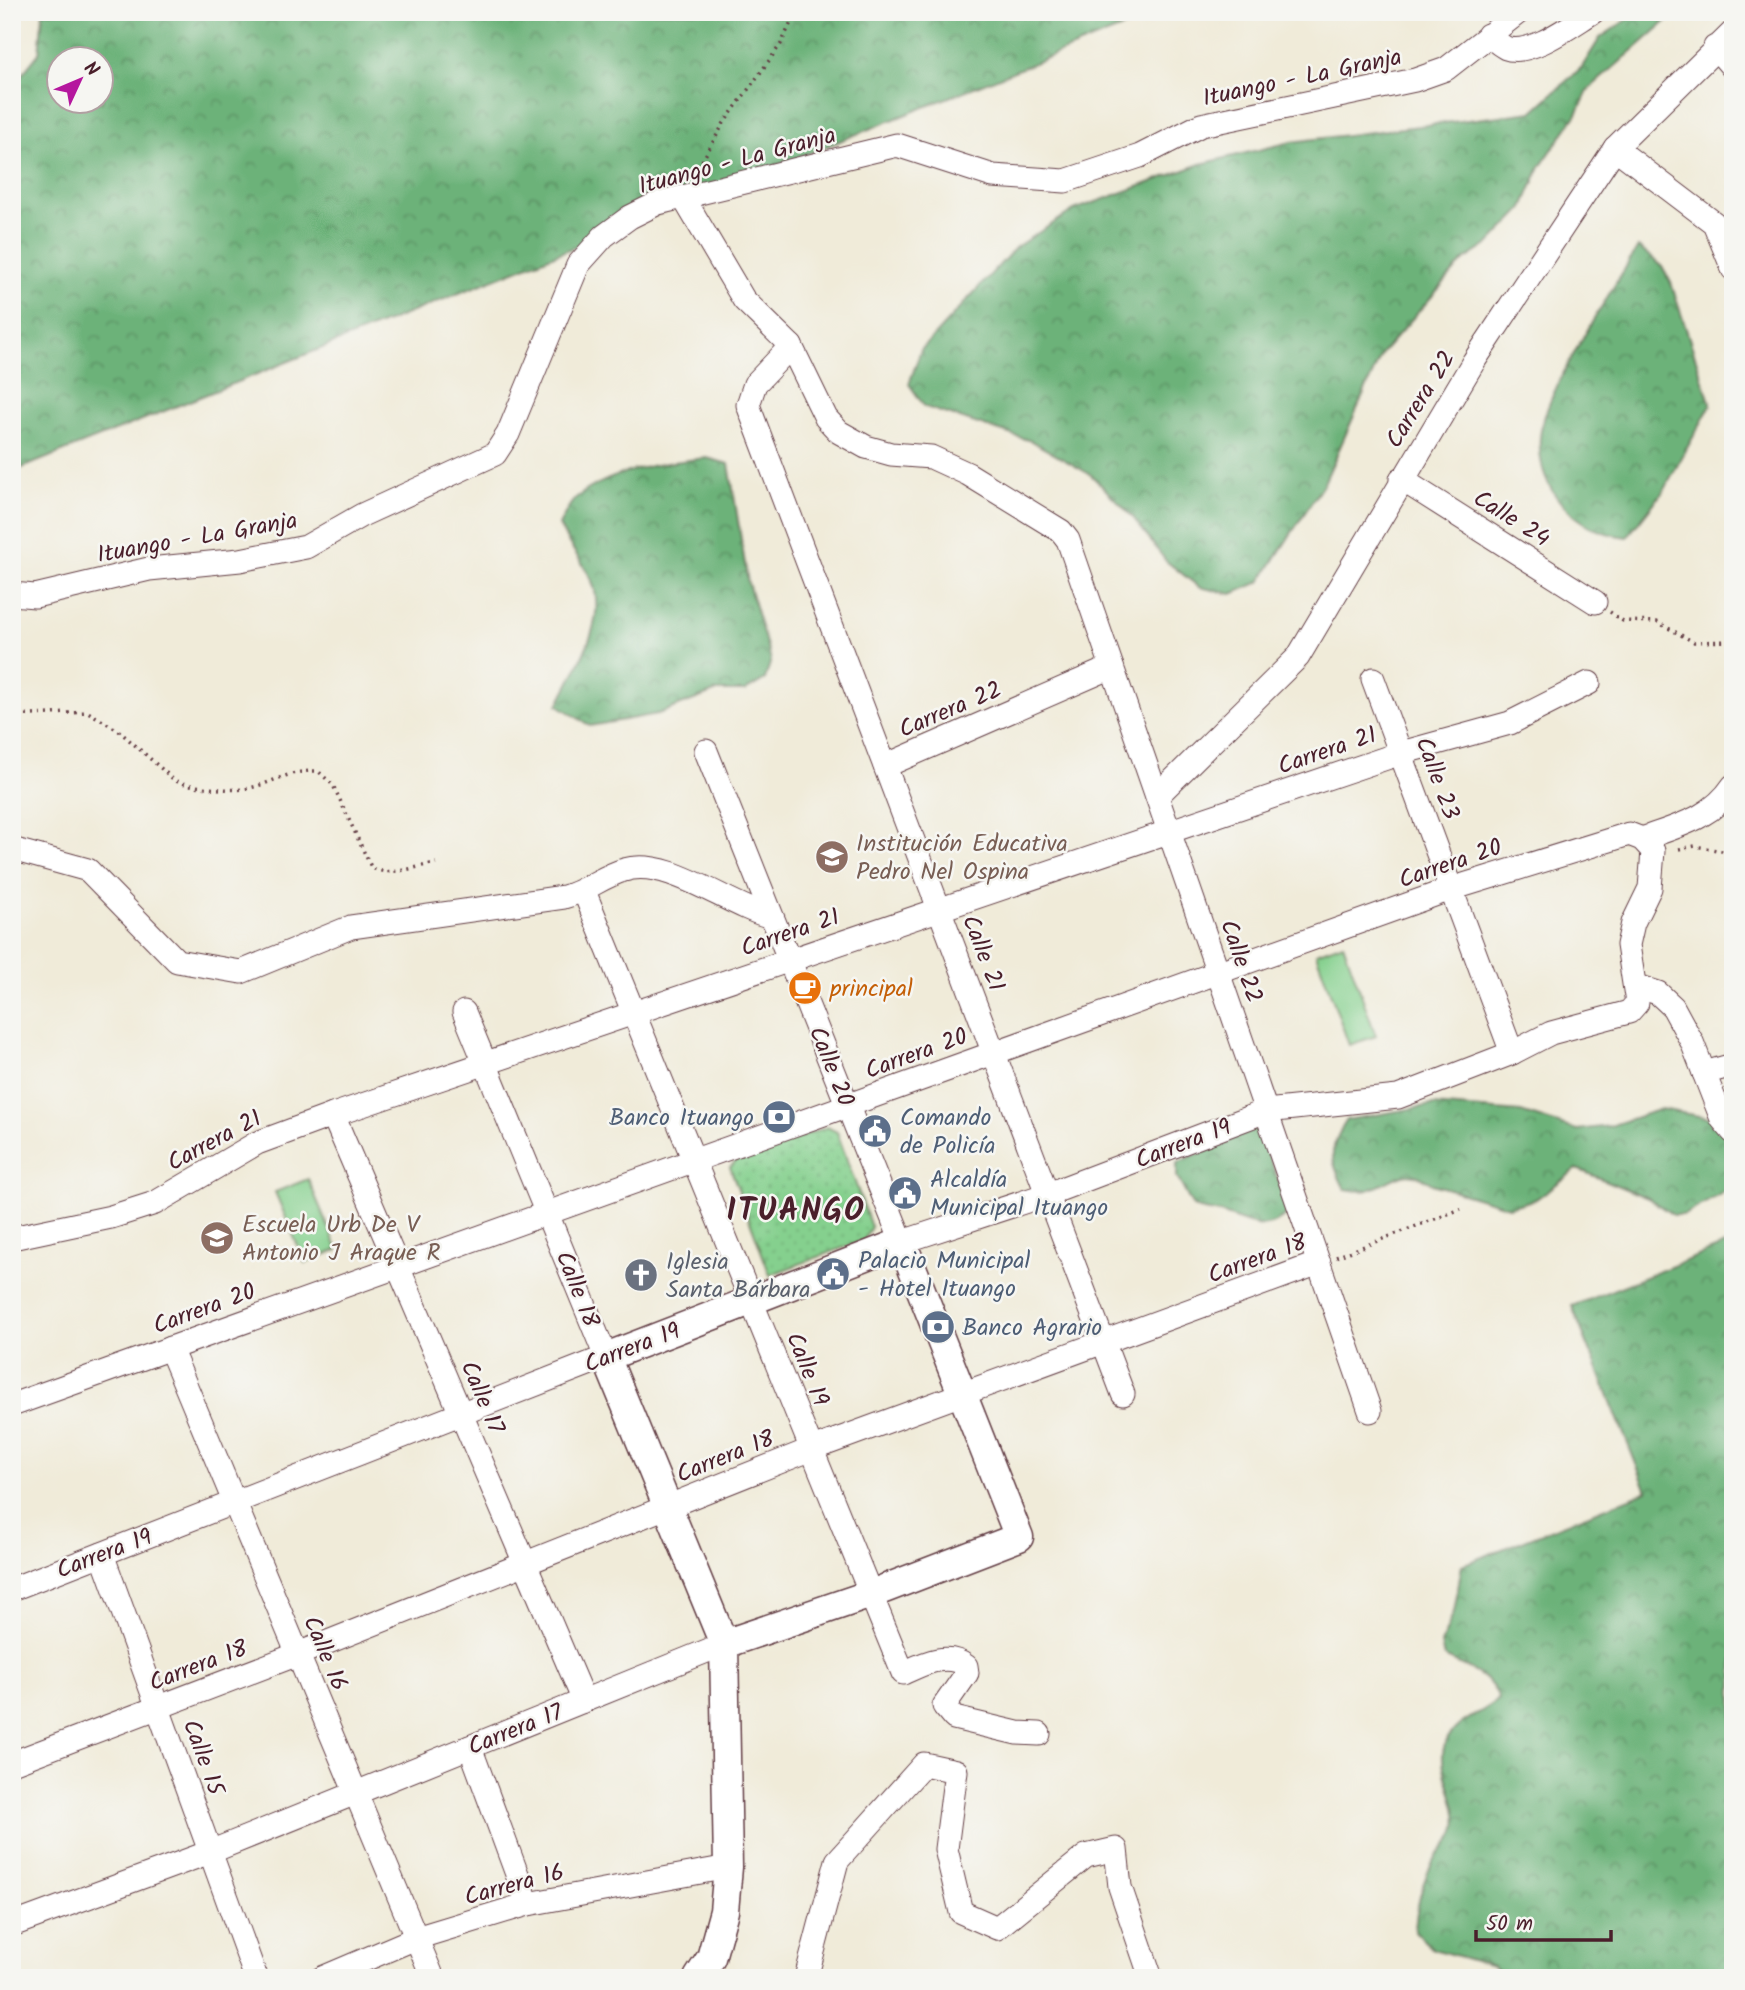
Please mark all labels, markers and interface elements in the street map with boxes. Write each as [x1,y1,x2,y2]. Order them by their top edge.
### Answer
street label: Ituango - La Granja [1199,38,1406,119]
north arrow [46,46,116,116]
text: N [76,55,106,84]
street label: Ituango - La Granja [634,116,840,207]
street label: Carrera 22 [1376,343,1467,456]
street label: Calle 24 [1465,480,1558,558]
street label: Ituango - La Granja [94,502,301,575]
street label: Carrera 22 [893,671,1008,750]
street label: Carrera 21 [1273,716,1382,787]
street label: Calle 23 [1404,732,1470,825]
place label: Institución Educativa Pedro Nel Ospina [856,825,1068,892]
street label: Carrera 20 [1394,829,1507,900]
school or university icon: Institución Educativa Pedro Nel Ospina [813,838,851,876]
street label: Carrera 21 [736,898,845,969]
street label: Calle 21 [950,910,1015,998]
street label: Calle 22 [1208,915,1273,1008]
cafe icon: principal [786,969,824,1007]
place label: principal [829,970,913,1009]
street label: Carrera 20 [860,1018,974,1091]
street label: Calle 20 [797,1020,864,1113]
bank icon: Banco Ituango [760,1098,798,1136]
place label: Banco Ituango [609,1099,754,1138]
place label: Comando de Policía [900,1099,996,1166]
street label: Carrera 21 [160,1100,269,1183]
street label: Carrera 19 [1130,1108,1238,1181]
public building icon: Comando de Policía [856,1112,894,1150]
place label: Alcaldía Municipal Ituango [930,1161,1108,1228]
public building icon: Alcaldía Municipal Ituango [886,1174,924,1212]
district label: ITUANGO [726,1186,866,1237]
place label: Escuela Urb De V Antonio J Araque R [242,1206,441,1273]
school or university icon: Escuela Urb De V Antonio J Araque R [198,1219,236,1257]
street label: Carrera 18 [1202,1223,1313,1295]
place label: Palacio Municipal - Hotel Ituango [858,1242,1030,1309]
place label: Iglesia Santa Bárbara [666,1243,811,1310]
street label: Calle 18 [544,1245,610,1334]
public building icon: Palacio Municipal - Hotel Ituango [814,1255,852,1293]
church icon: Iglesia Santa Bárbara [622,1256,660,1294]
street label: Carrera 20 [148,1273,262,1346]
bank icon: Banco Agrario [919,1308,957,1346]
place label: Banco Agrario [962,1309,1102,1348]
street label: Carrera 19 [579,1312,687,1385]
street label: Calle 19 [774,1327,839,1413]
street label: Calle 17 [449,1355,515,1441]
street label: Carrera 18 [670,1420,781,1495]
street label: Carrera 19 [51,1518,159,1591]
street label: Calle 16 [291,1610,358,1697]
street label: Carrera 18 [143,1630,254,1703]
street label: Carrera 17 [462,1693,570,1767]
street label: Calle 15 [171,1714,235,1803]
street label: Carrera 16 [460,1853,569,1917]
scale bar [1476,1899,1610,1943]
text: 50 m [1486,1908,1533,1941]

